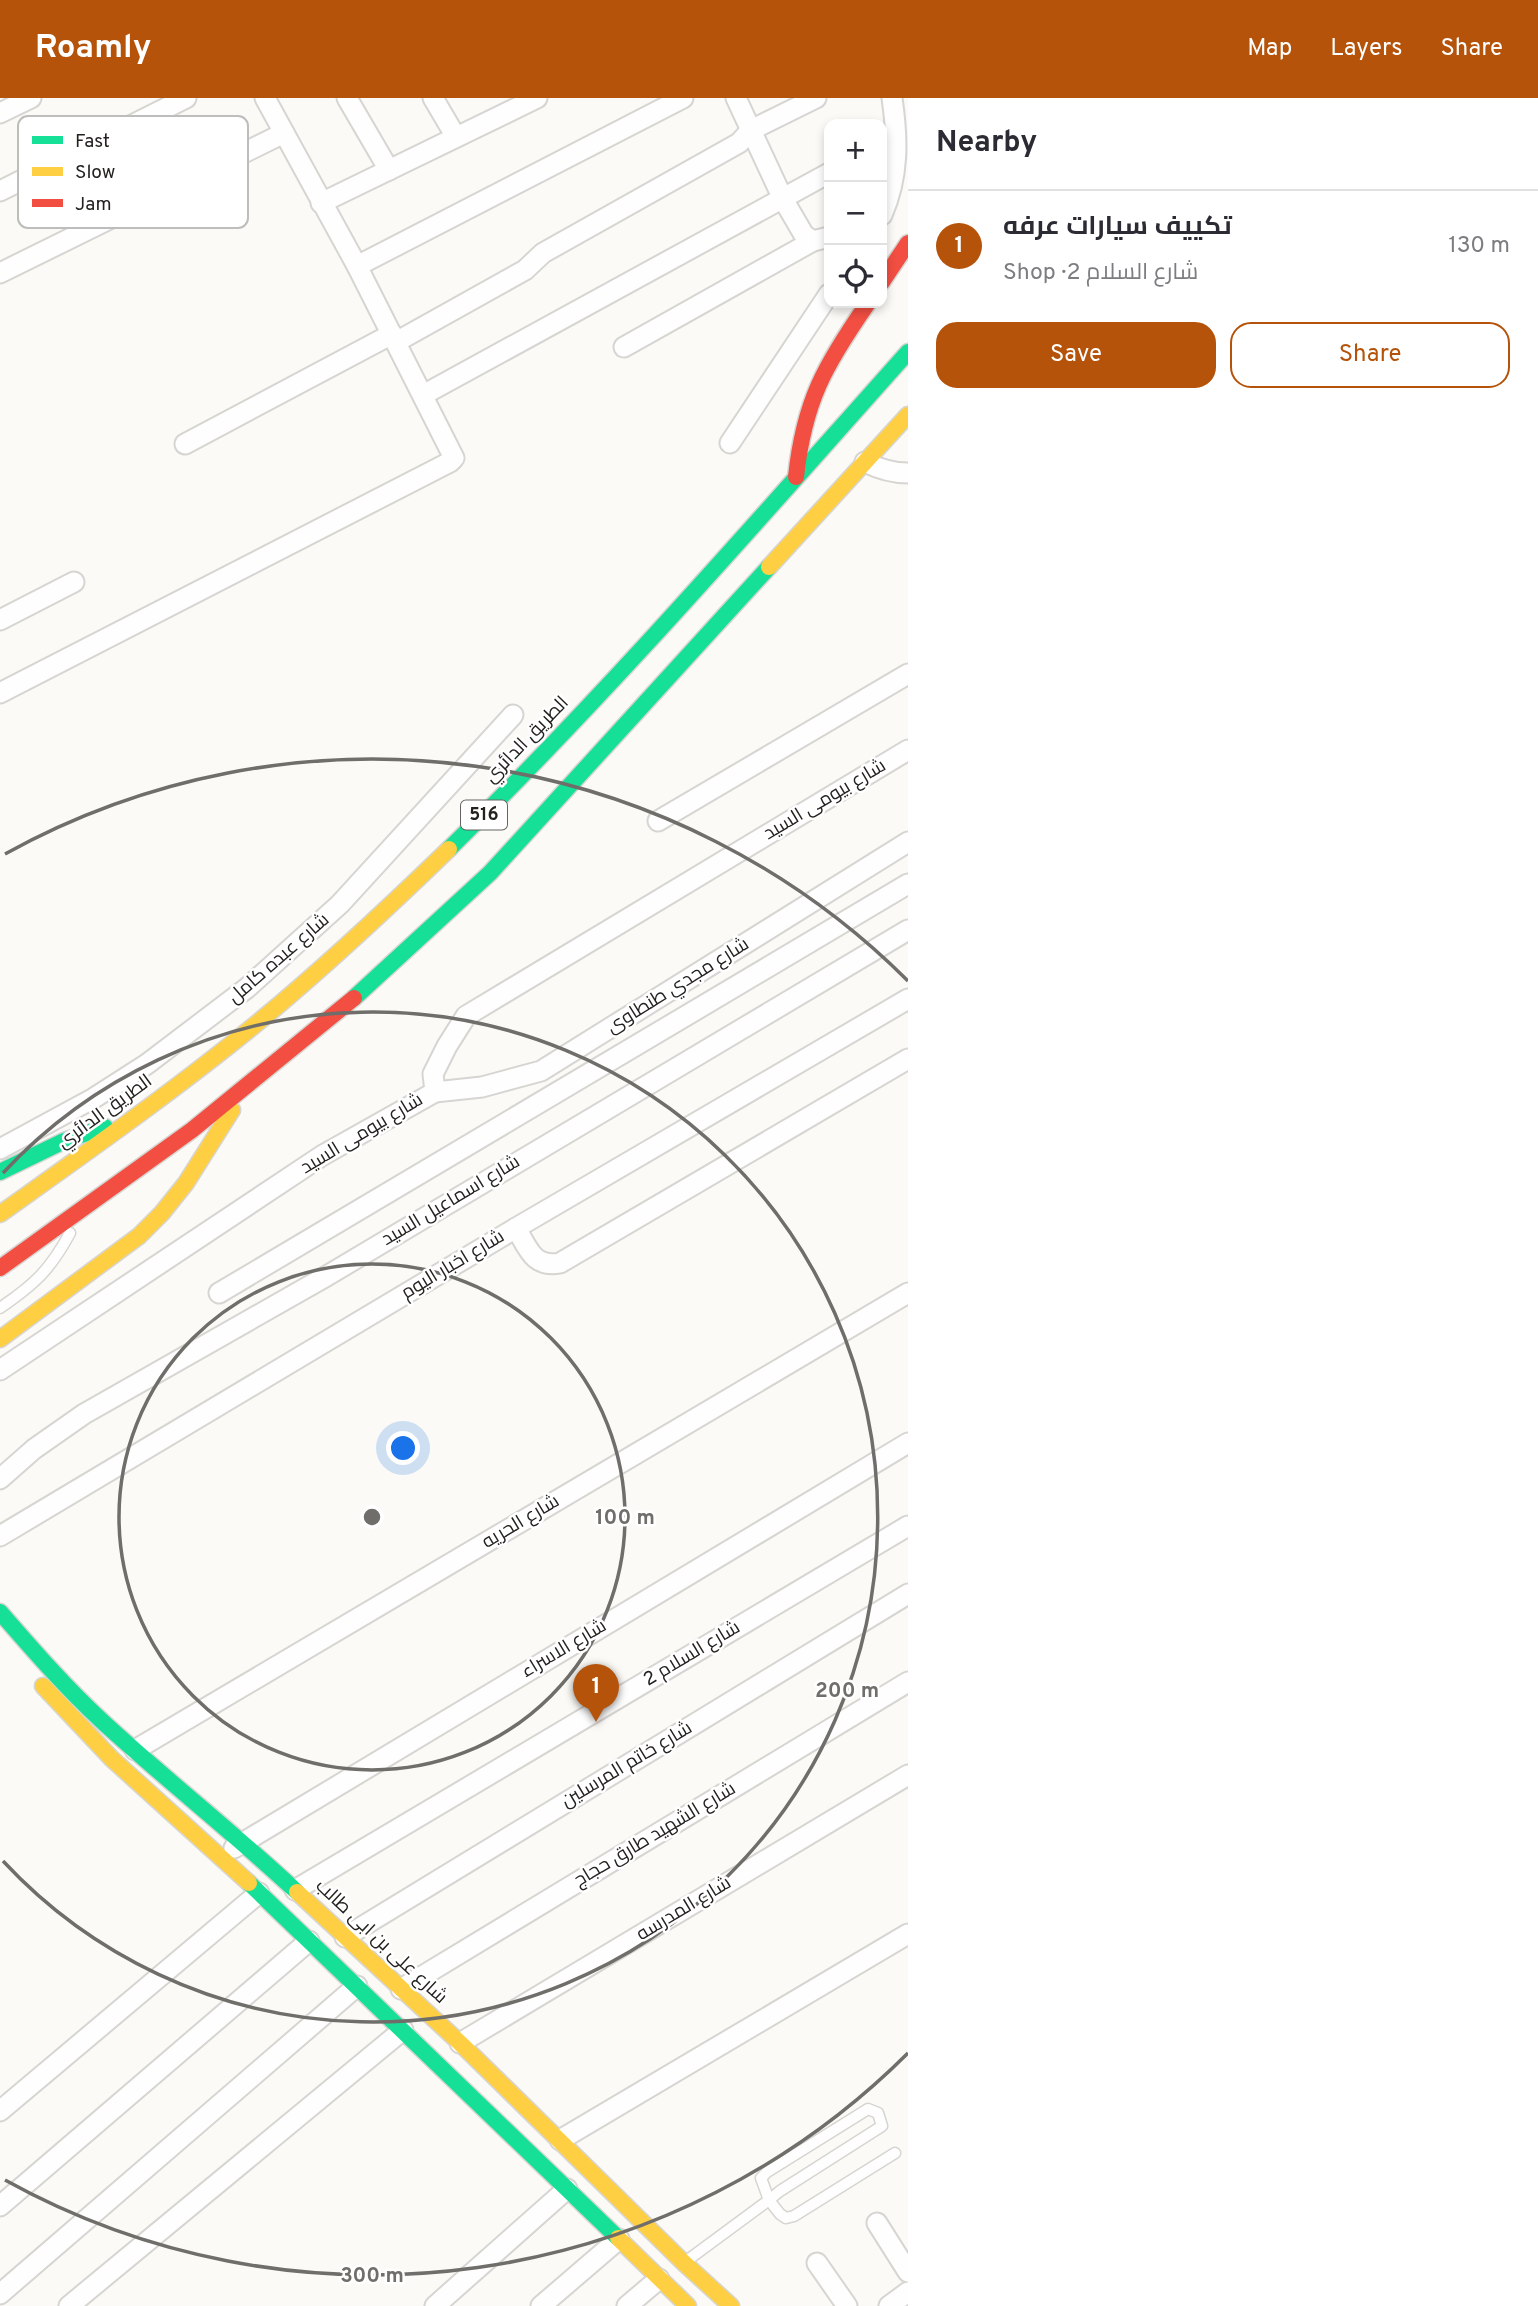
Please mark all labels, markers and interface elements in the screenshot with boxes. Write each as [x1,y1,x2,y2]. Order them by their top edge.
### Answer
text: Roamly [35,28,151,70]
text: Map [1247,34,1292,64]
text: Layers [1330,34,1402,64]
text: Share [1440,34,1503,64]
legend [18,116,248,228]
map controls [824,119,887,308]
button: + [824,119,887,182]
text: Nearby [936,125,1037,162]
text: Fast [75,130,110,154]
text: Slow [75,161,115,185]
button: − [824,182,887,245]
text: Jam [75,193,112,217]
text: تكييف سيارات عرفه [1003,211,1232,244]
text: 1 [954,232,964,261]
text: 130 m [1448,232,1510,261]
button: locate [824,245,887,308]
text: Shop · شارع السلام 2 [1003,259,1198,288]
button: Save [936,322,1216,388]
button: Share [1230,322,1510,388]
street label: الطريق الدائري [480,691,575,789]
street label: شارع بيومى السيد [759,754,891,846]
road number: 516 [461,800,507,830]
street label: شارع عبده كامل [223,908,335,1010]
street label: شارع مجدي طنطاوى [602,933,754,1040]
street label: الطريق الدائري [53,1069,158,1155]
street label: شارع بيومى السيد [296,1088,428,1180]
street label: شارع اسماعيل السيد [377,1150,525,1252]
street label: شارع اخبار اليوم [397,1225,509,1305]
your location [386,1431,420,1465]
street label: شارع الحريه [478,1489,564,1555]
centre of rings [360,1505,384,1529]
text: 100 m [595,1505,655,1532]
street label: شارع الاسراء [517,1614,611,1684]
street label: شارع السلام 2 [639,1616,745,1692]
pin: 1 [573,1664,619,1722]
text: 200 m [815,1678,879,1705]
street label: شارع خاتم المرسلين [557,1716,697,1814]
street label: شارع الشهيد طارق حجاج [570,1777,740,1893]
street label: شارع المدرسه [632,1871,736,1947]
street label: شارع على بن ابى طالب [310,1875,452,2009]
text: 300 m [340,2263,404,2290]

